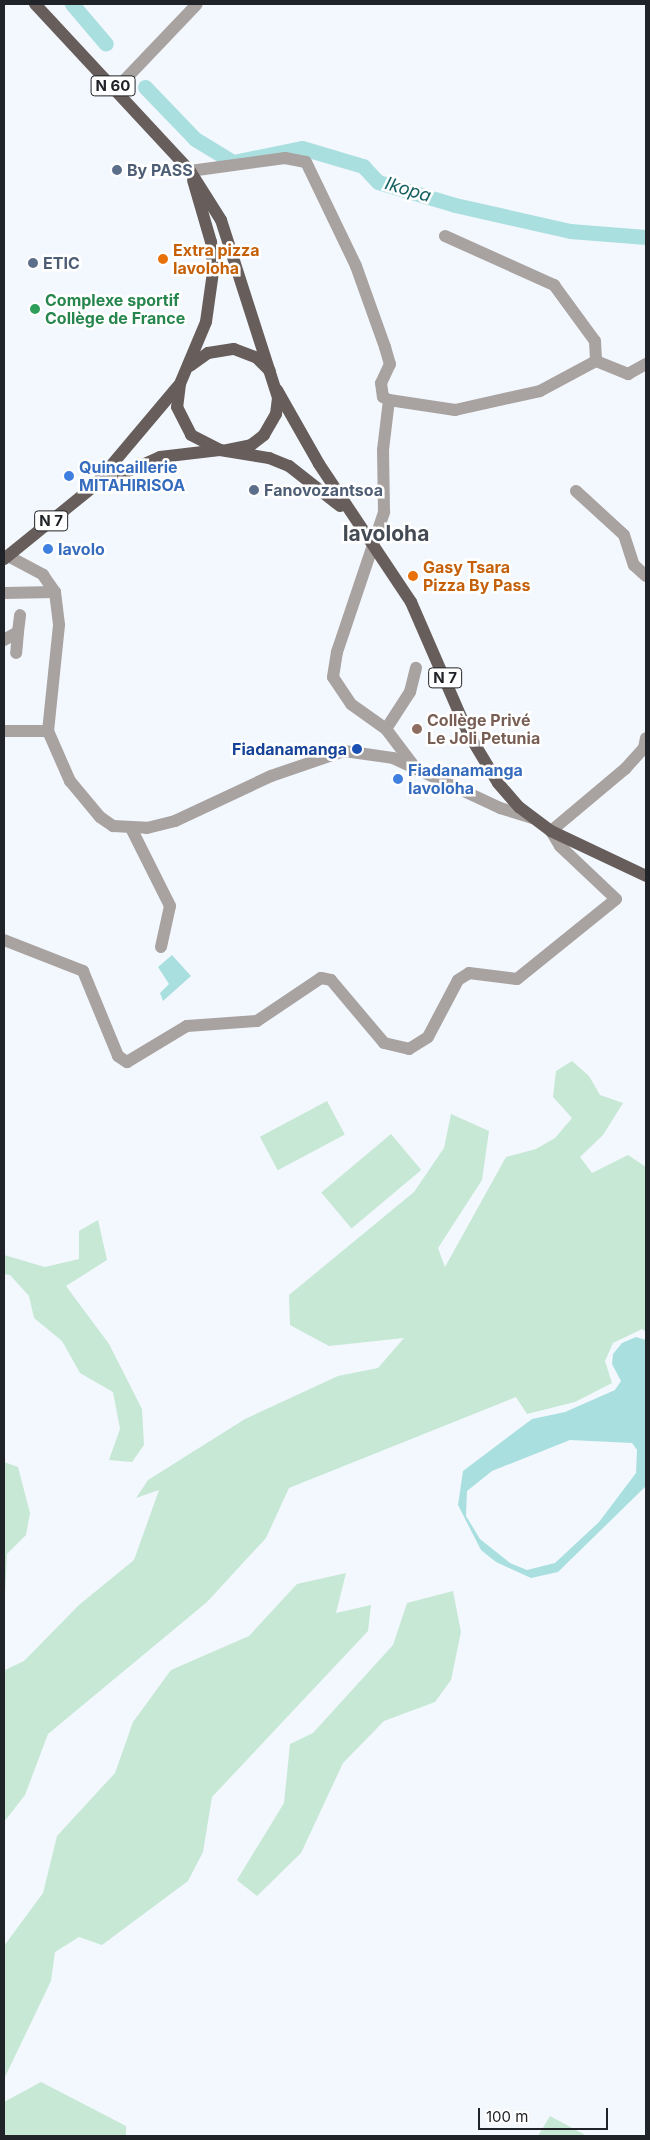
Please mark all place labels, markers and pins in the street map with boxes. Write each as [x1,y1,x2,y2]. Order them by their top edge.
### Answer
place label: By PASS [127,160,193,180]
marker: By PASS [111,164,123,176]
place label: Extra pizza Iavoloha [173,240,260,278]
place label: ETIC [43,253,80,273]
marker: Extra pizza Iavoloha [157,253,169,265]
marker: ETIC [27,257,39,269]
place label: Complexe sportif Collège de France [45,290,185,328]
marker: Complexe sportif Collège de France [29,303,41,315]
place label: Quincaillerie MITAHIRISOA [79,457,185,495]
marker: Quincaillerie MITAHIRISOA [63,470,75,482]
place label: Fanovozantsoa [264,480,383,500]
marker: Fanovozantsoa [248,484,260,496]
place label: Iavolo [58,539,105,559]
marker: Iavolo [42,543,54,555]
place label: Gasy Tsara Pizza By Pass [423,557,530,595]
marker: Gasy Tsara Pizza By Pass [407,570,419,582]
place label: Collège Privé Le Joli Petunia [427,710,540,748]
marker: Collège Privé Le Joli Petunia [411,723,423,735]
place label: Fiadanamanga [232,739,347,759]
marker: Fiadanamanga [351,743,363,755]
place label: Fiadanamanga Iavoloha [408,760,523,798]
marker: Fiadanamanga Iavoloha [392,773,404,785]

